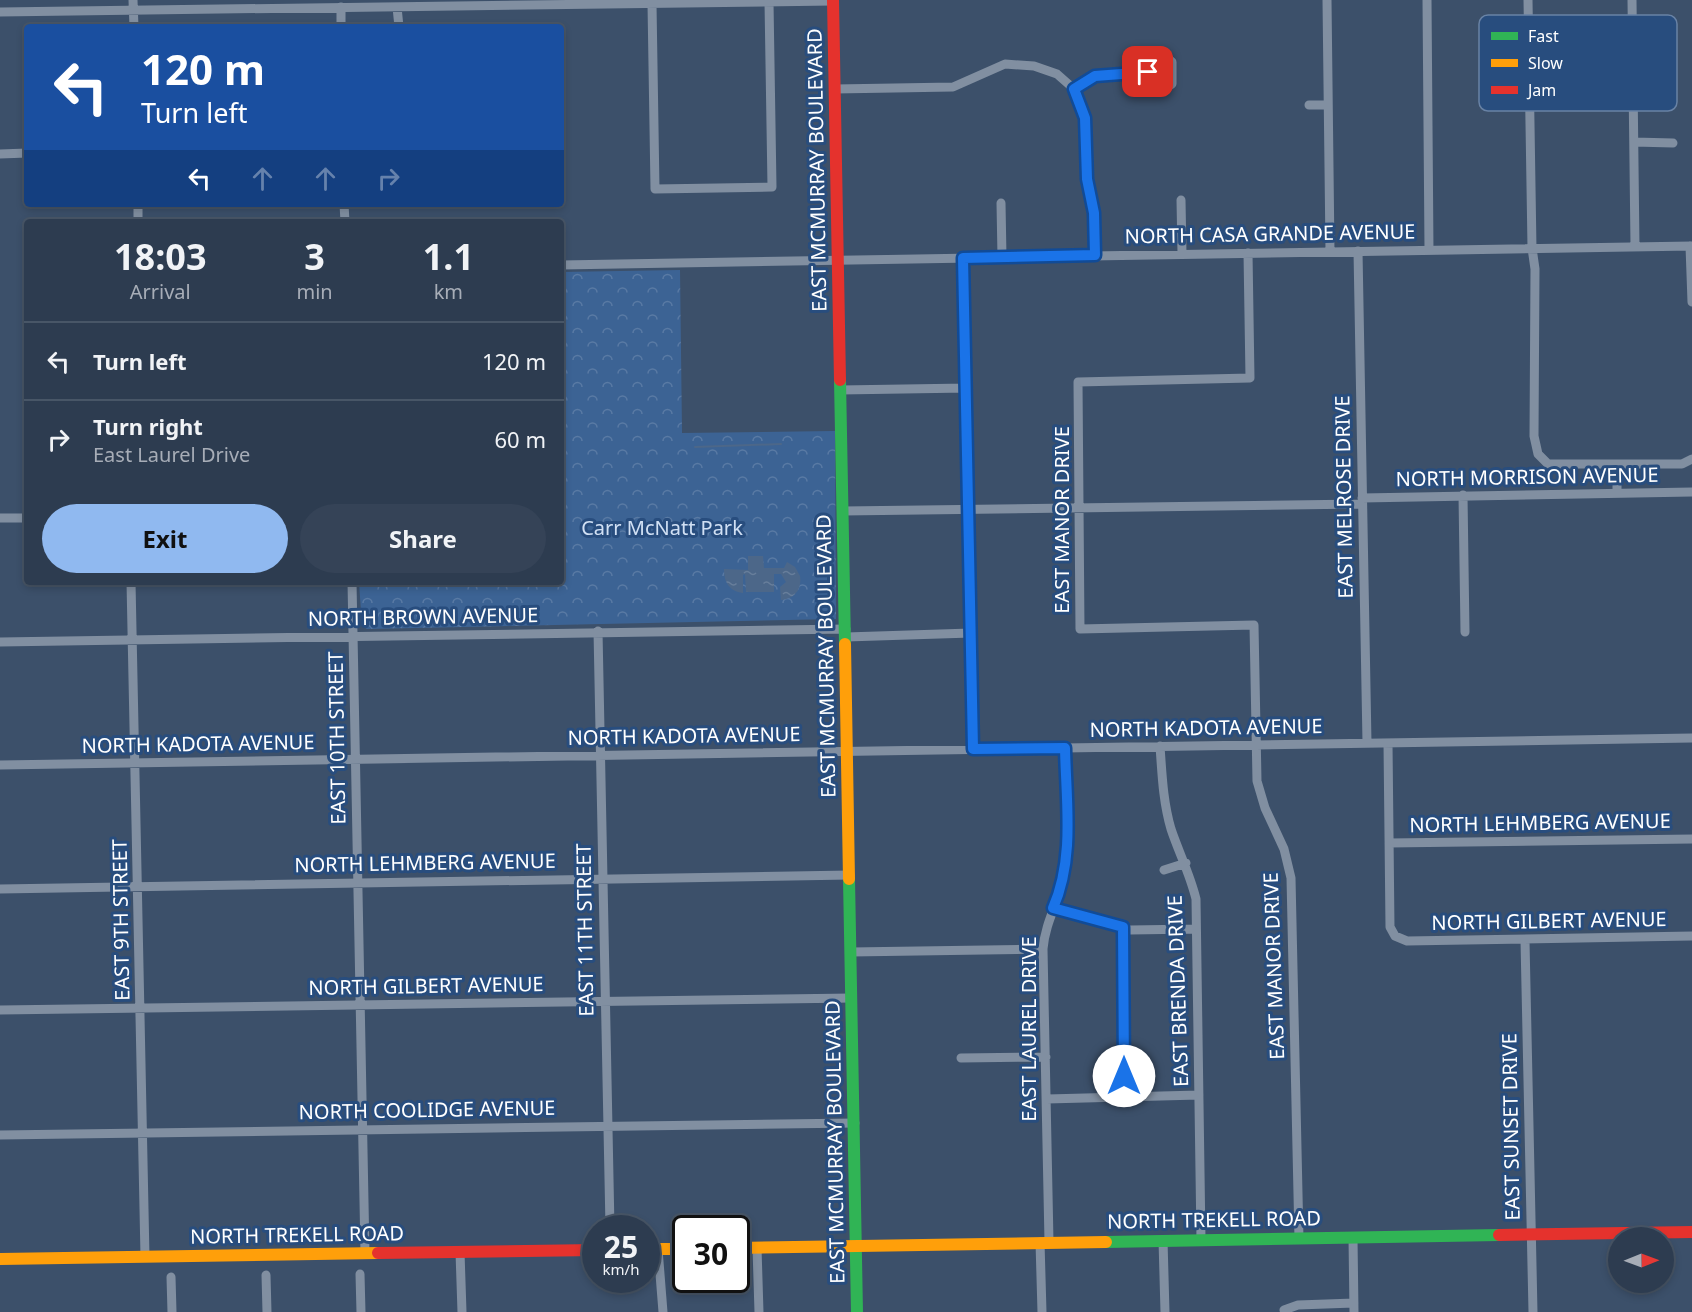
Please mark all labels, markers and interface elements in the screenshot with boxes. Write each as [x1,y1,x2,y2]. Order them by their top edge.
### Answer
legend [1479,15,1677,111]
text: Fast [1528,25,1559,47]
street label: EAST MCMURRAY BOULEVARD [801,28,832,312]
text: 120 m [141,40,265,97]
pin [1122,46,1173,97]
icon: left [42,48,120,126]
text: Slow [1528,52,1563,74]
icon: arrive [1131,55,1164,88]
text: Jam [1526,79,1556,101]
text: Turn left [141,94,247,131]
icon: left [183,162,216,195]
icon: ahead [246,162,279,195]
icon: ahead [309,162,342,195]
icon: right [372,162,405,195]
street label: NORTH CASA GRANDE AVENUE [1124,217,1416,250]
text: 18:03 [114,232,206,281]
text: 3 [304,232,325,281]
text: 1.1 [423,232,474,281]
text: Arrival [130,278,191,305]
text: min [296,278,333,305]
text: km [434,278,463,305]
icon: left [42,345,75,378]
text: Turn left [93,346,187,376]
text: 120 m [482,346,546,376]
street label: EAST MELROSE DRIVE [1328,395,1359,599]
text: Turn right [93,411,203,441]
icon: right [42,423,75,456]
text: 60 m [495,424,546,454]
street label: EAST MANOR DRIVE [1048,426,1075,614]
text: East Laurel Drive [93,441,250,468]
street label: NORTH MORRISON AVENUE [1395,461,1659,492]
button: Exit [42,504,288,573]
button: Share [300,504,546,573]
park label: Carr McNatt Park [581,514,743,541]
street label: EAST MCMURRAY BOULEVARD [810,514,841,798]
street label: NORTH BROWN AVENUE [308,601,538,632]
street label: EAST 10TH STREET [321,651,352,825]
street label: NORTH KADOTA AVENUE [1089,712,1323,743]
street label: NORTH KADOTA AVENUE [567,720,801,751]
street label: NORTH KADOTA AVENUE [81,728,315,759]
street label: NORTH LEHMBERG AVENUE [1409,807,1671,838]
street label: EAST 9TH STREET [106,839,135,1001]
street label: EAST 11TH STREET [569,843,600,1017]
street label: NORTH LEHMBERG AVENUE [294,847,556,878]
street label: EAST MANOR DRIVE [1257,872,1290,1060]
street label: EAST BRENDA DRIVE [1161,895,1194,1087]
street label: NORTH GILBERT AVENUE [1431,905,1667,936]
street label: EAST LAUREL DRIVE [1015,936,1042,1122]
street label: NORTH GILBERT AVENUE [308,970,544,1001]
street label: EAST MCMURRAY BOULEVARD [819,1000,850,1284]
street label: EAST SUNSET DRIVE [1495,1033,1526,1221]
position arrow [1092,1044,1156,1108]
street label: NORTH COOLIDGE AVENUE [298,1094,556,1125]
street label: NORTH TREKELL ROAD [1107,1204,1321,1235]
speed limit sign: 30 [672,1215,750,1293]
street label: NORTH TREKELL ROAD [190,1219,404,1250]
text: 25 [604,1226,638,1267]
north arrow [1608,1227,1674,1293]
map controls [1608,1227,1674,1293]
text: km/h [603,1259,639,1279]

